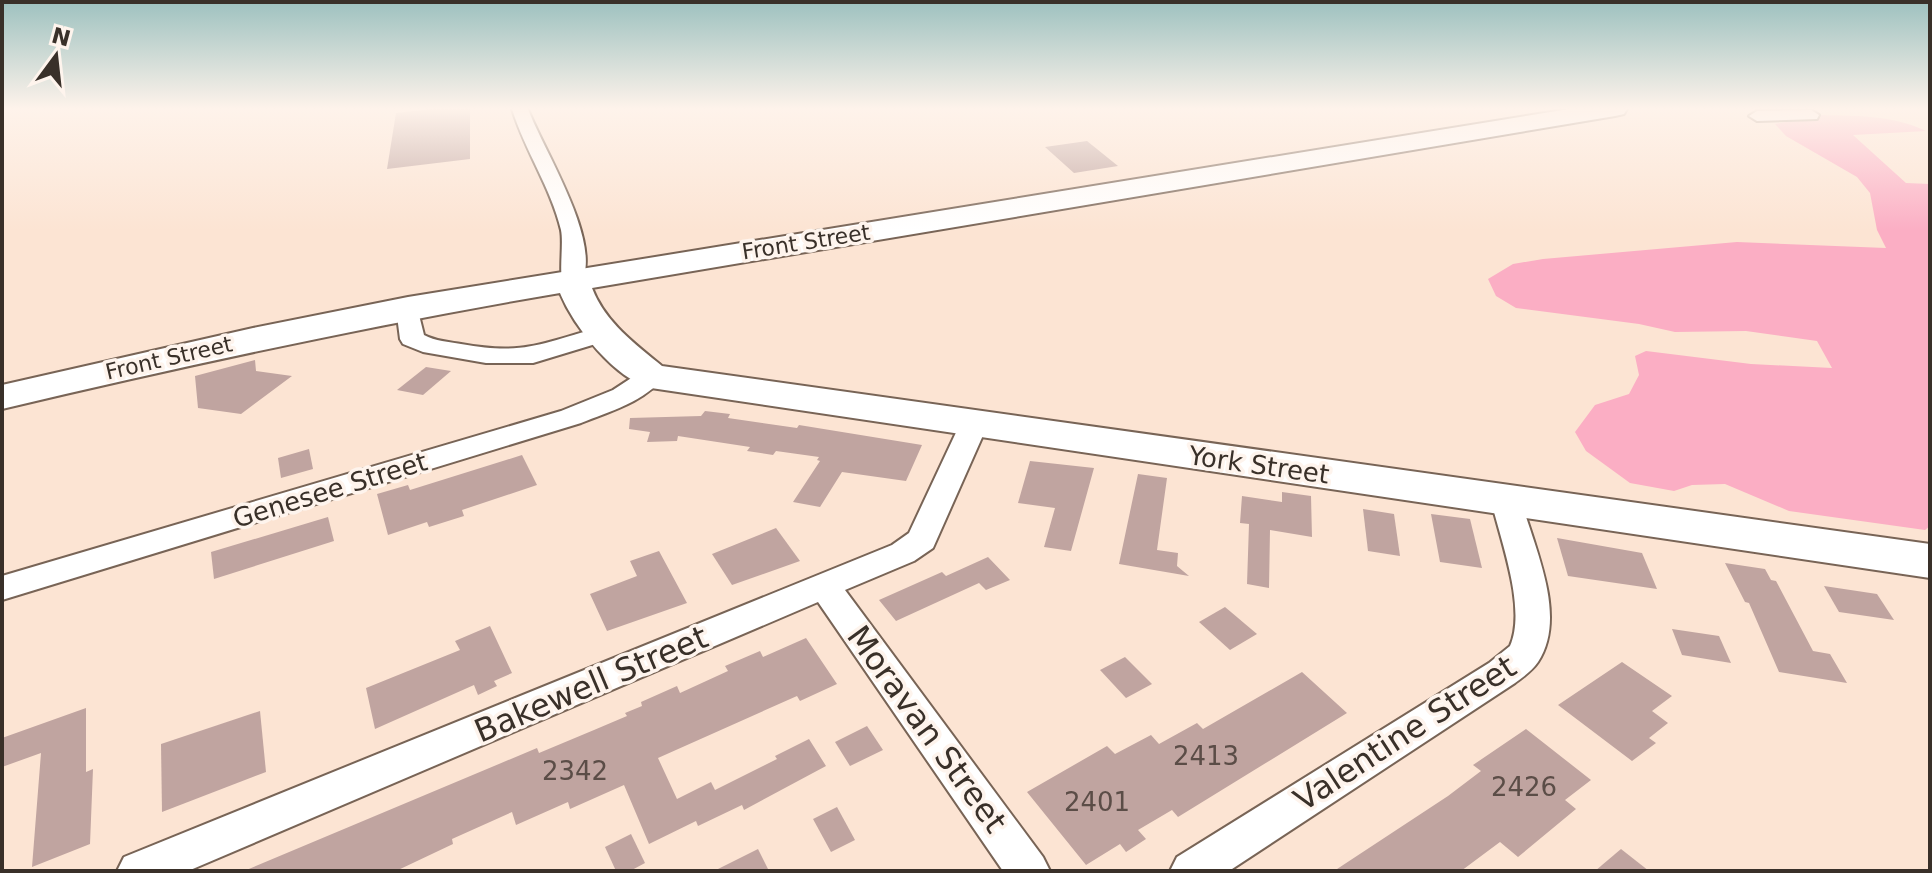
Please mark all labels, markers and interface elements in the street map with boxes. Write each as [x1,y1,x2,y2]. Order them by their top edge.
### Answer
north arrow [16,16,96,96]
text: N [49,23,73,52]
street label: Front Street [740,219,872,264]
street label: Front Street [103,331,235,385]
street label: York Street [1186,440,1331,490]
street label: Genesee Street [229,446,431,534]
street label: Bakewell Street [469,618,713,750]
street label: Moravan Street [839,618,1015,840]
street label: Valentine Street [1287,647,1523,819]
house number: 2413 [1173,741,1239,771]
house number: 2342 [542,756,608,786]
house number: 2426 [1491,772,1557,802]
house number: 2401 [1064,787,1130,817]

